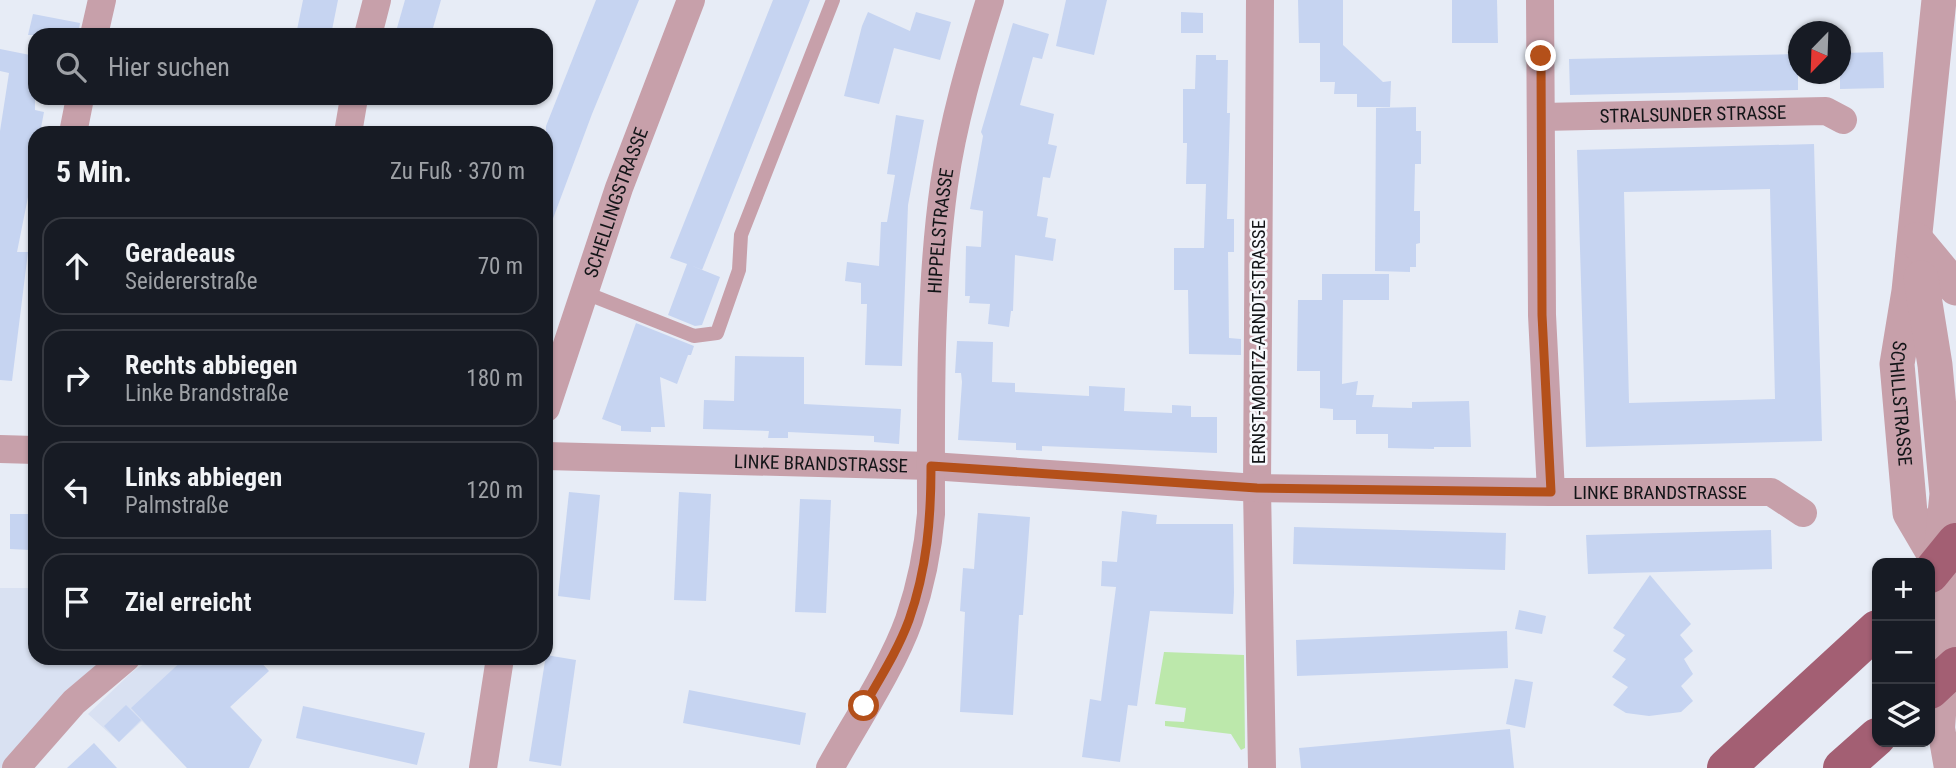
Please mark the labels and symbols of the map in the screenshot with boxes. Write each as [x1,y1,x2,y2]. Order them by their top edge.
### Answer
north arrow [1788,21,1851,84]
route end [1525,40,1556,71]
street label: STRALSUNDER STRASSE [1599,101,1787,128]
street label: SCHELLINGSTRASSE [579,124,653,281]
street label: HIPPELSTRASSE [923,166,958,294]
street label: ERNST-MORITZ-ARNDT-STRASSE [1247,220,1270,464]
street label: SCHILLSTRASSE [1885,339,1917,467]
street label: LINKE BRANDSTRASSE [734,450,908,477]
street label: LINKE BRANDSTRASSE [1573,481,1747,504]
route start [848,690,879,721]

